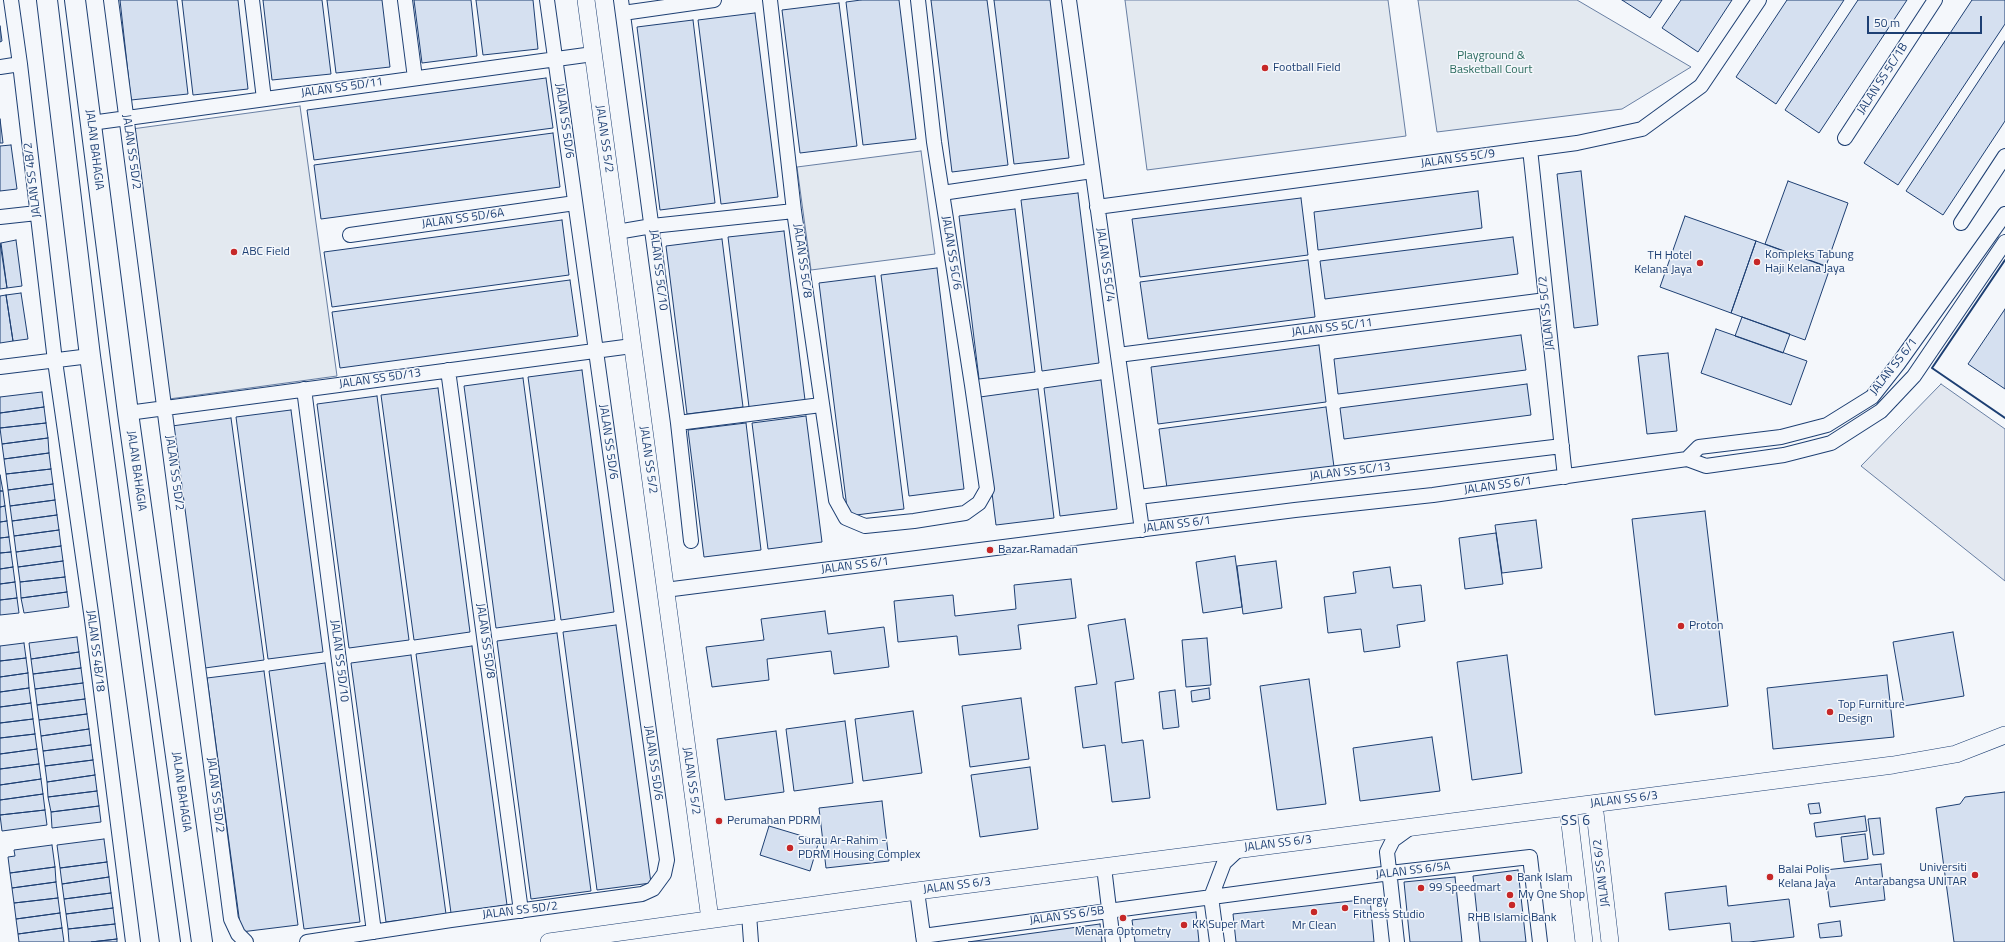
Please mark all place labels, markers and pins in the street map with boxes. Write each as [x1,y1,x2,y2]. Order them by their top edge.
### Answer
place label: Football Field [1273,61,1341,75]
marker: Football Field [1260,63,1270,73]
place label: ABC Field [242,245,290,259]
marker: ABC Field [229,247,239,257]
place label: Kompleks Tabung Haji Kelana Jaya [1765,248,1854,276]
place label: TH Hotel Kelana Jaya [1634,249,1692,277]
marker: Kompleks Tabung Haji Kelana Jaya [1752,257,1762,267]
marker: TH Hotel Kelana Jaya [1695,258,1705,268]
place label: Bazar Ramadan [998,543,1078,557]
marker: Bazar Ramadan [985,545,995,555]
place label: Proton [1689,619,1723,633]
marker: Proton [1676,621,1686,631]
place label: Top Furniture Design [1838,698,1905,726]
marker: Top Furniture Design [1825,707,1835,717]
place label: Perumahan PDRM [727,814,821,828]
marker: Perumahan PDRM [714,816,724,826]
place label: Surau Ar-Rahim - PDRM Housing Complex [798,834,920,862]
marker: Surau Ar-Rahim - PDRM Housing Complex [785,843,795,853]
place label: Universiti Antarabangsa UNITAR [1855,861,1967,889]
place label: Balai Polis Kelana Jaya [1778,863,1836,891]
marker: Universiti Antarabangsa UNITAR [1970,870,1980,880]
place label: Bank Islam [1517,871,1573,885]
marker: Balai Polis Kelana Jaya [1765,872,1775,882]
marker: Bank Islam [1504,873,1514,883]
place label: 99 Speedmart [1429,881,1501,895]
marker: 99 Speedmart [1416,883,1426,893]
place label: My One Shop [1518,888,1585,902]
marker: My One Shop [1505,890,1515,900]
place label: Energy Fitness Studio [1353,894,1425,922]
marker: RHB Islamic Bank [1507,900,1517,910]
marker: Energy Fitness Studio [1340,903,1350,913]
marker: Mr Clean [1309,907,1319,917]
place label: RHB Islamic Bank [1468,911,1556,925]
marker: Menara Optometry [1118,913,1128,923]
place label: KK Super Mart [1192,918,1265,932]
place label: Mr Clean [1292,919,1336,933]
marker: KK Super Mart [1179,920,1189,930]
place label: Menara Optometry [1075,925,1171,939]

